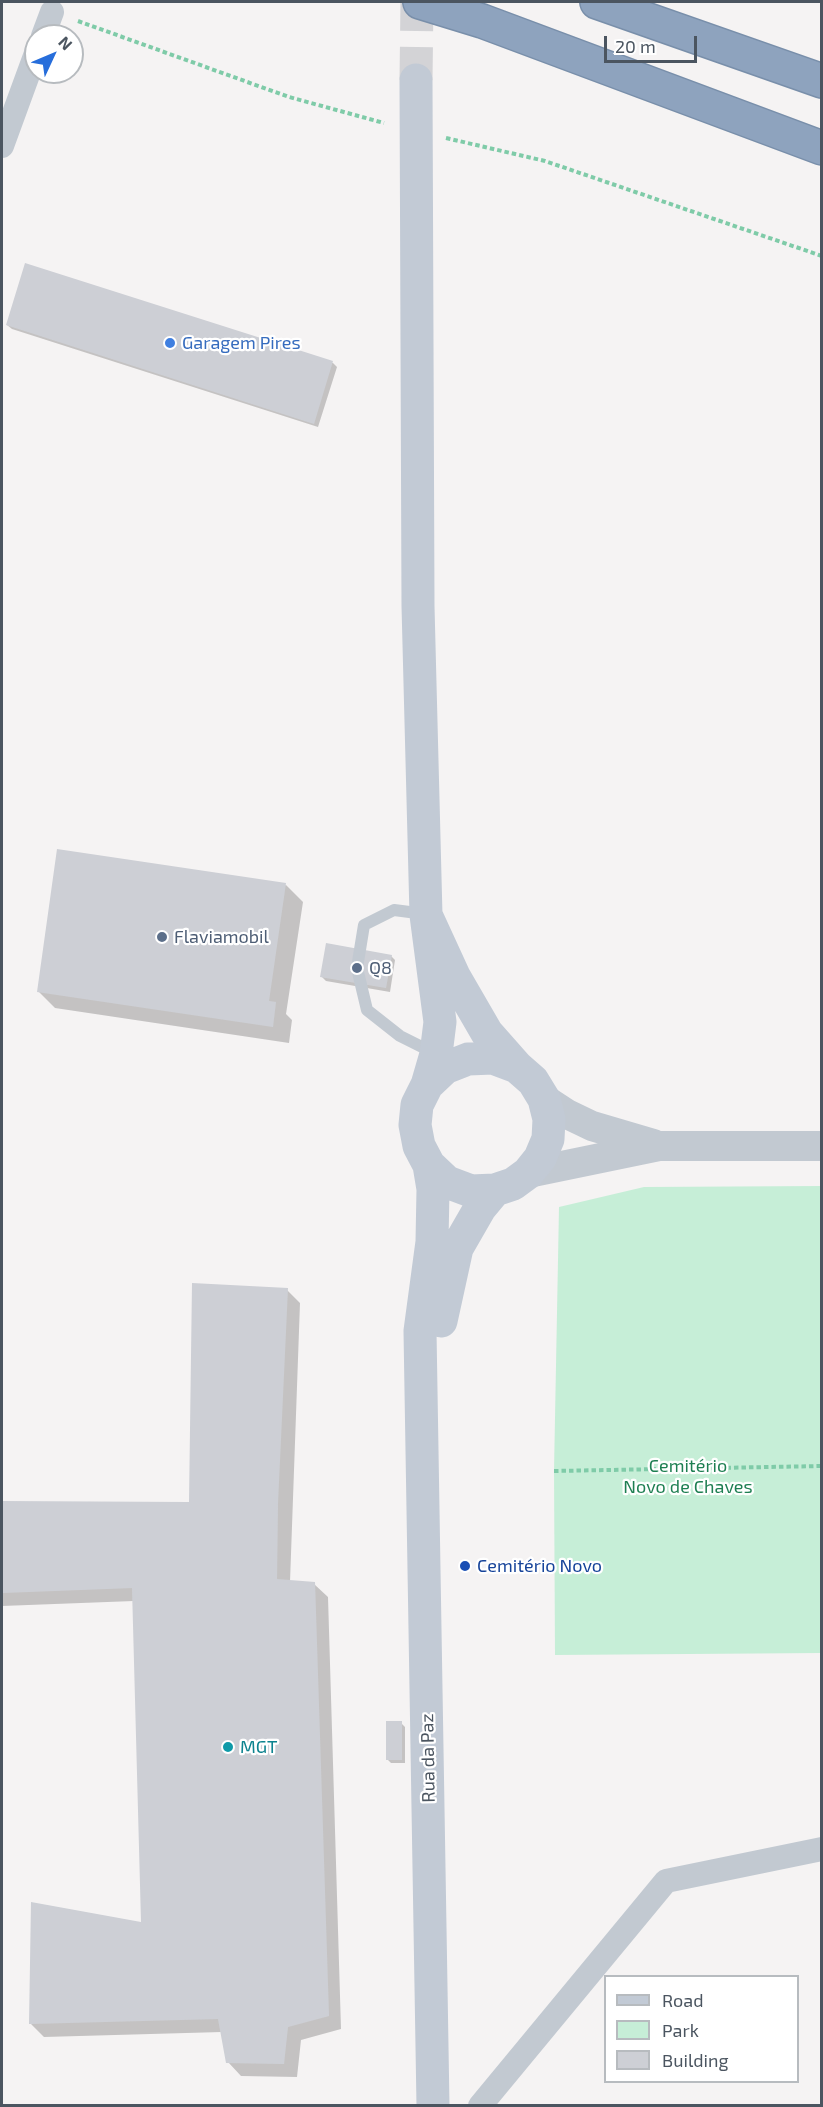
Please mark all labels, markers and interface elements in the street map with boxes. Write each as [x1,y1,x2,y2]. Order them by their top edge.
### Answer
north arrow [24,24,84,84]
scale bar [607,24,700,62]
text: N [55,32,77,53]
text: 20 m [615,35,656,57]
place label: Garagem Pires [182,332,301,354]
marker: Garagem Pires [163,336,177,350]
place label: Flaviamobil [174,926,269,948]
marker: Flaviamobil [155,930,169,944]
place label: Q8 [369,957,392,979]
marker: Q8 [350,961,364,975]
park label: Cemitério Novo de Chaves [623,1455,753,1498]
place label: Cemitério Novo [477,1555,602,1577]
marker: Cemitério Novo [458,1559,472,1573]
street label: Rua da Paz [416,1713,440,1803]
place label: MGT [240,1736,277,1758]
marker: MGT [221,1740,235,1754]
legend [604,1975,799,2083]
text: Road [662,1989,703,2011]
text: Park [662,2019,699,2041]
text: Building [662,2049,729,2071]

